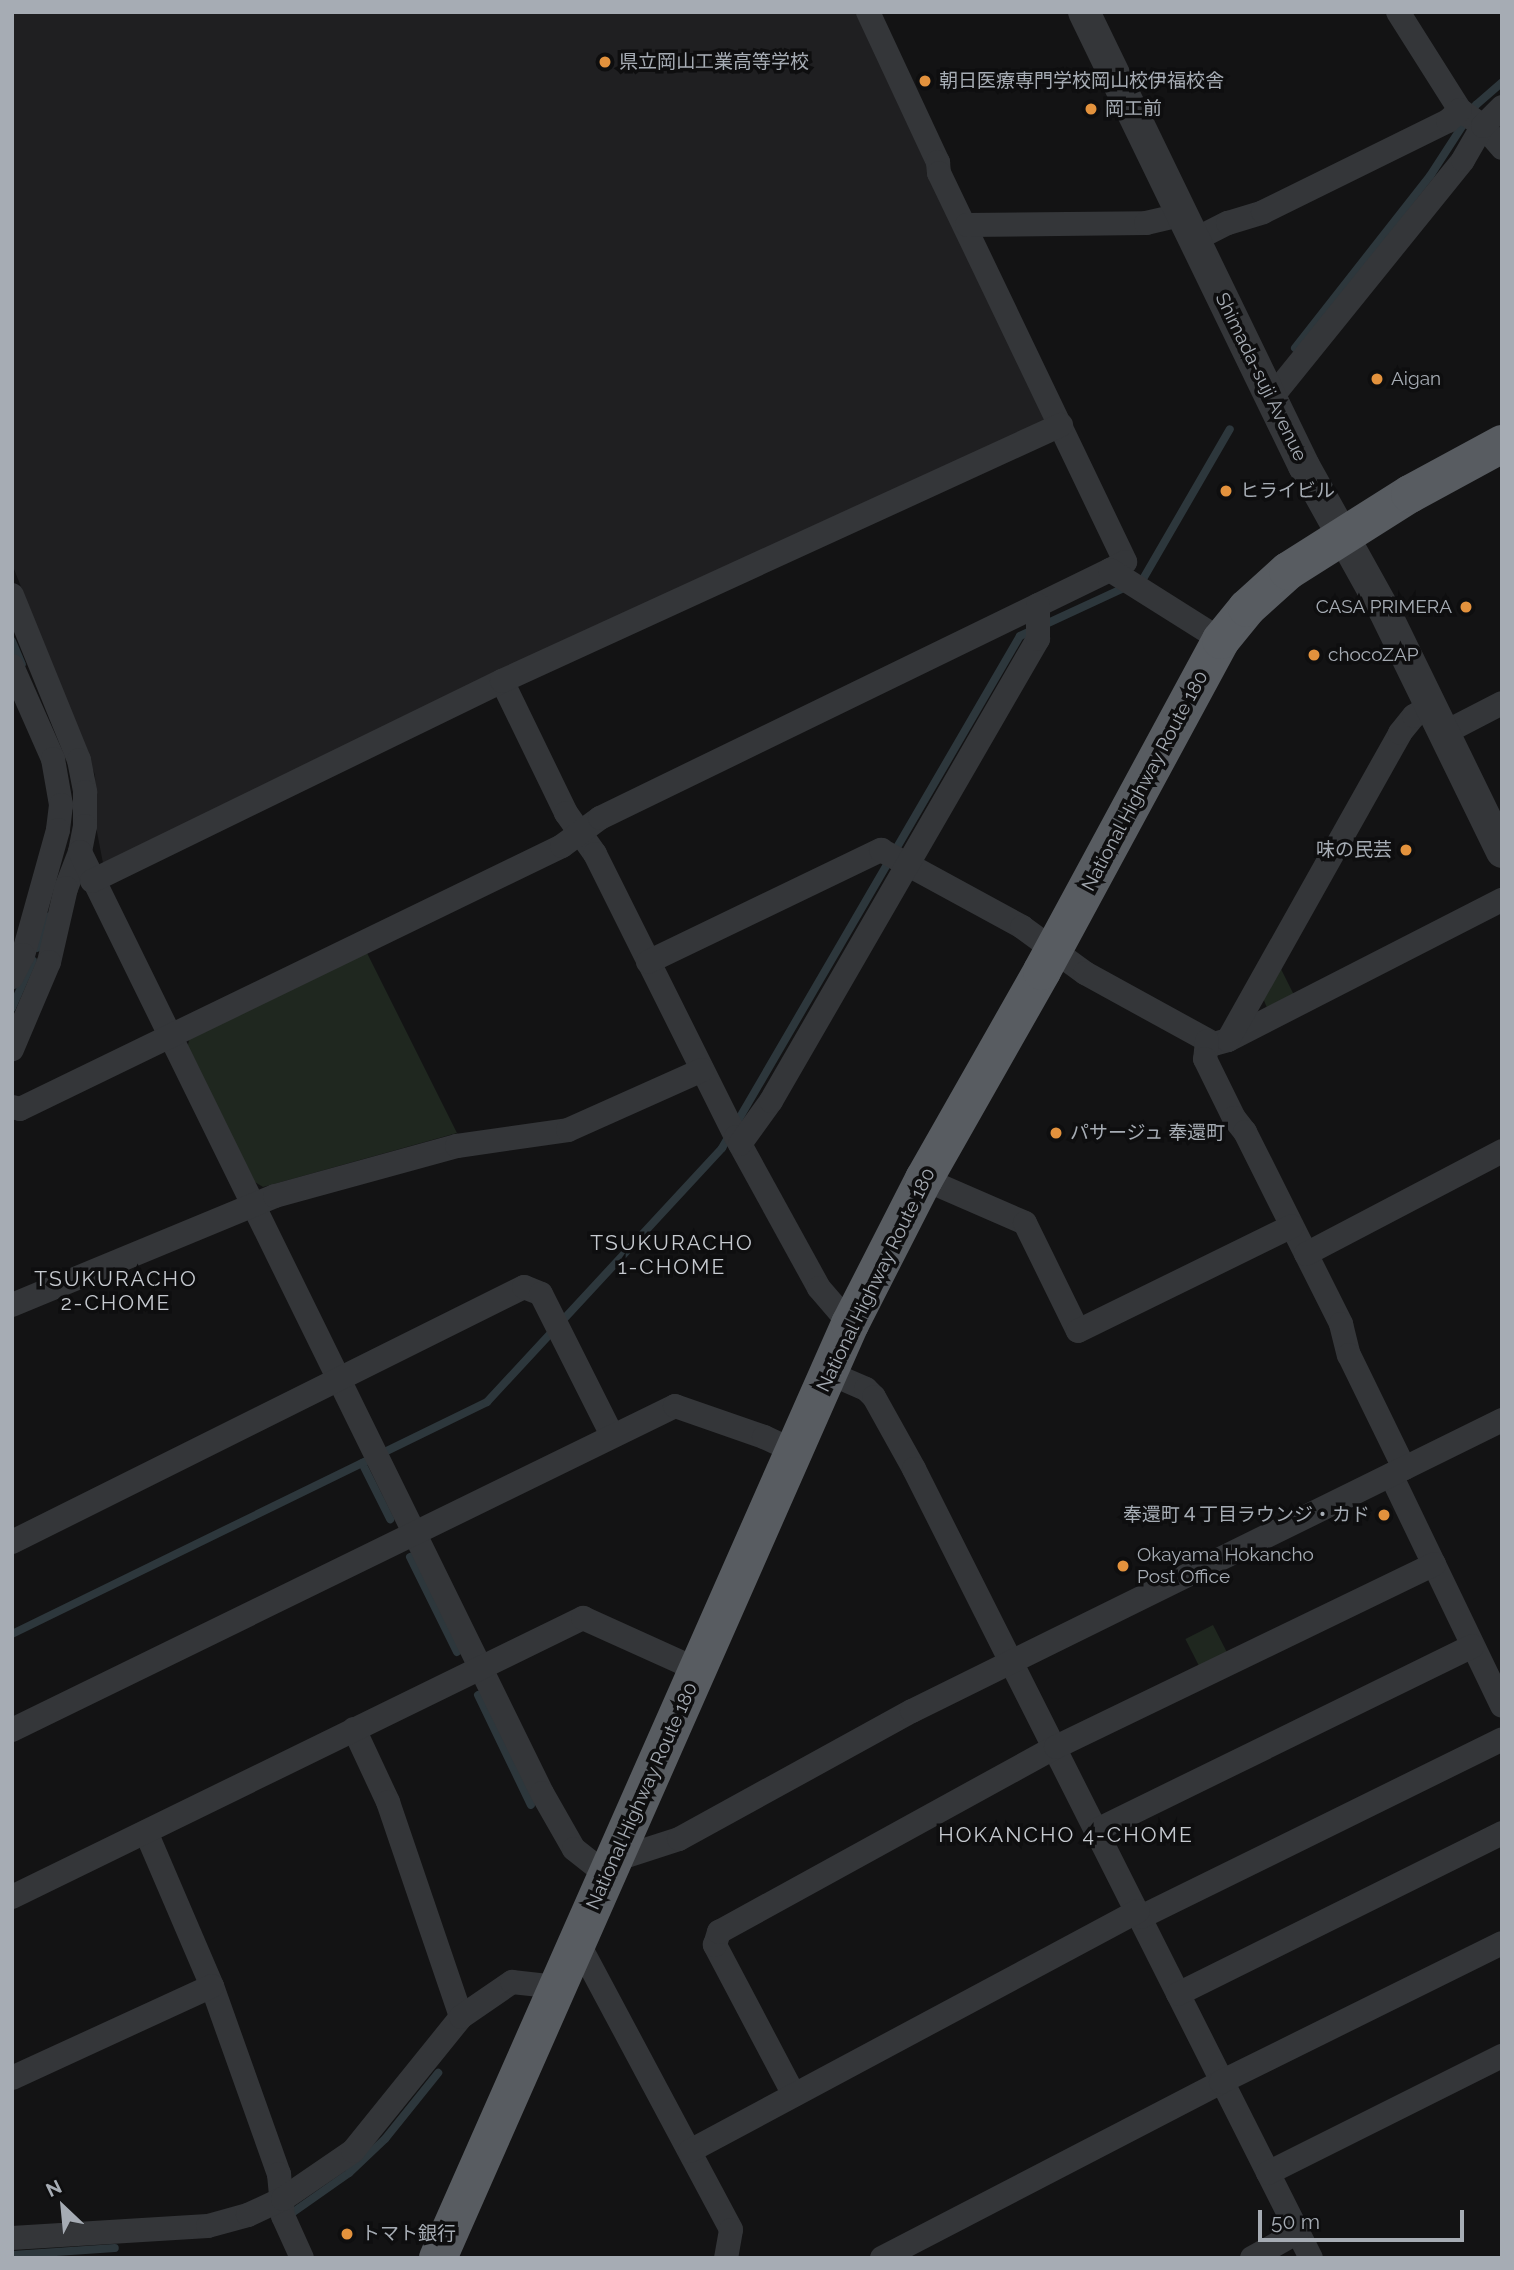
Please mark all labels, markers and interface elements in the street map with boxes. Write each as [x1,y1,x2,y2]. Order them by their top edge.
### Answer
place label: 県立岡山工業高等学校 [619,51,809,73]
marker: 県立岡山工業高等学校 [597,54,613,70]
place label: 朝日医療専門学校岡山校伊福校舎 [939,70,1224,92]
marker: 朝日医療専門学校岡山校伊福校舎 [917,73,933,89]
place label: 岡工前 [1105,98,1162,120]
marker: 岡工前 [1083,101,1099,117]
street label: Shimada-suji Avenue [1210,289,1312,465]
place label: Aigan [1391,368,1441,390]
marker: Aigan [1369,371,1385,387]
place label: ヒライビル [1240,480,1335,502]
marker: ヒライビル [1218,483,1234,499]
place label: CASA PRIMERA [1315,596,1452,618]
marker: CASA PRIMERA [1458,599,1474,615]
place label: chocoZAP [1328,644,1419,666]
marker: chocoZAP [1306,647,1322,663]
street label: National Highway Route 180 [1077,667,1213,895]
place label: 味の民芸 [1316,839,1392,861]
marker: 味の民芸 [1398,842,1414,858]
place label: パサージュ 奉還町 [1070,1122,1227,1144]
marker: パサージュ 奉還町 [1048,1125,1064,1141]
street label: National Highway Route 180 [812,1164,940,1396]
district label: TSUKURACHO 1-CHOME [591,1230,753,1280]
district label: TSUKURACHO 2-CHOME [35,1266,197,1316]
place label: 奉還町４丁目ラウンジ・カド [1123,1504,1370,1526]
marker: 奉還町４丁目ラウンジ・カド [1376,1507,1392,1523]
place label: Okayama Hokancho Post Office [1137,1544,1314,1588]
marker: Okayama Hokancho Post Office [1115,1558,1131,1574]
street label: National Highway Route 180 [581,1678,703,1914]
district label: HOKANCHO 4-CHOME [940,1822,1192,1848]
north arrow [28,2172,98,2242]
text: N [42,2175,65,2201]
scale bar [1262,2196,1468,2240]
text: 50 m [1271,2209,1320,2234]
place label: トマト銀行 [361,2223,456,2245]
marker: トマト銀行 [339,2226,355,2242]

